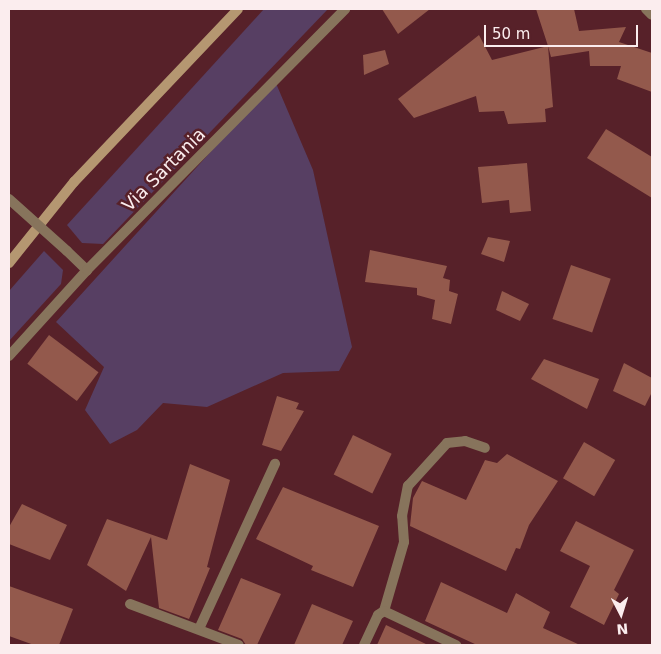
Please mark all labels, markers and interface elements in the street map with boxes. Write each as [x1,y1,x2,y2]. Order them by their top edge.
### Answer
scale bar [486,15,640,47]
text: 50 m [492,25,530,43]
street label: Via Sartania [118,124,210,216]
north arrow [596,589,646,639]
text: N [616,620,629,637]

